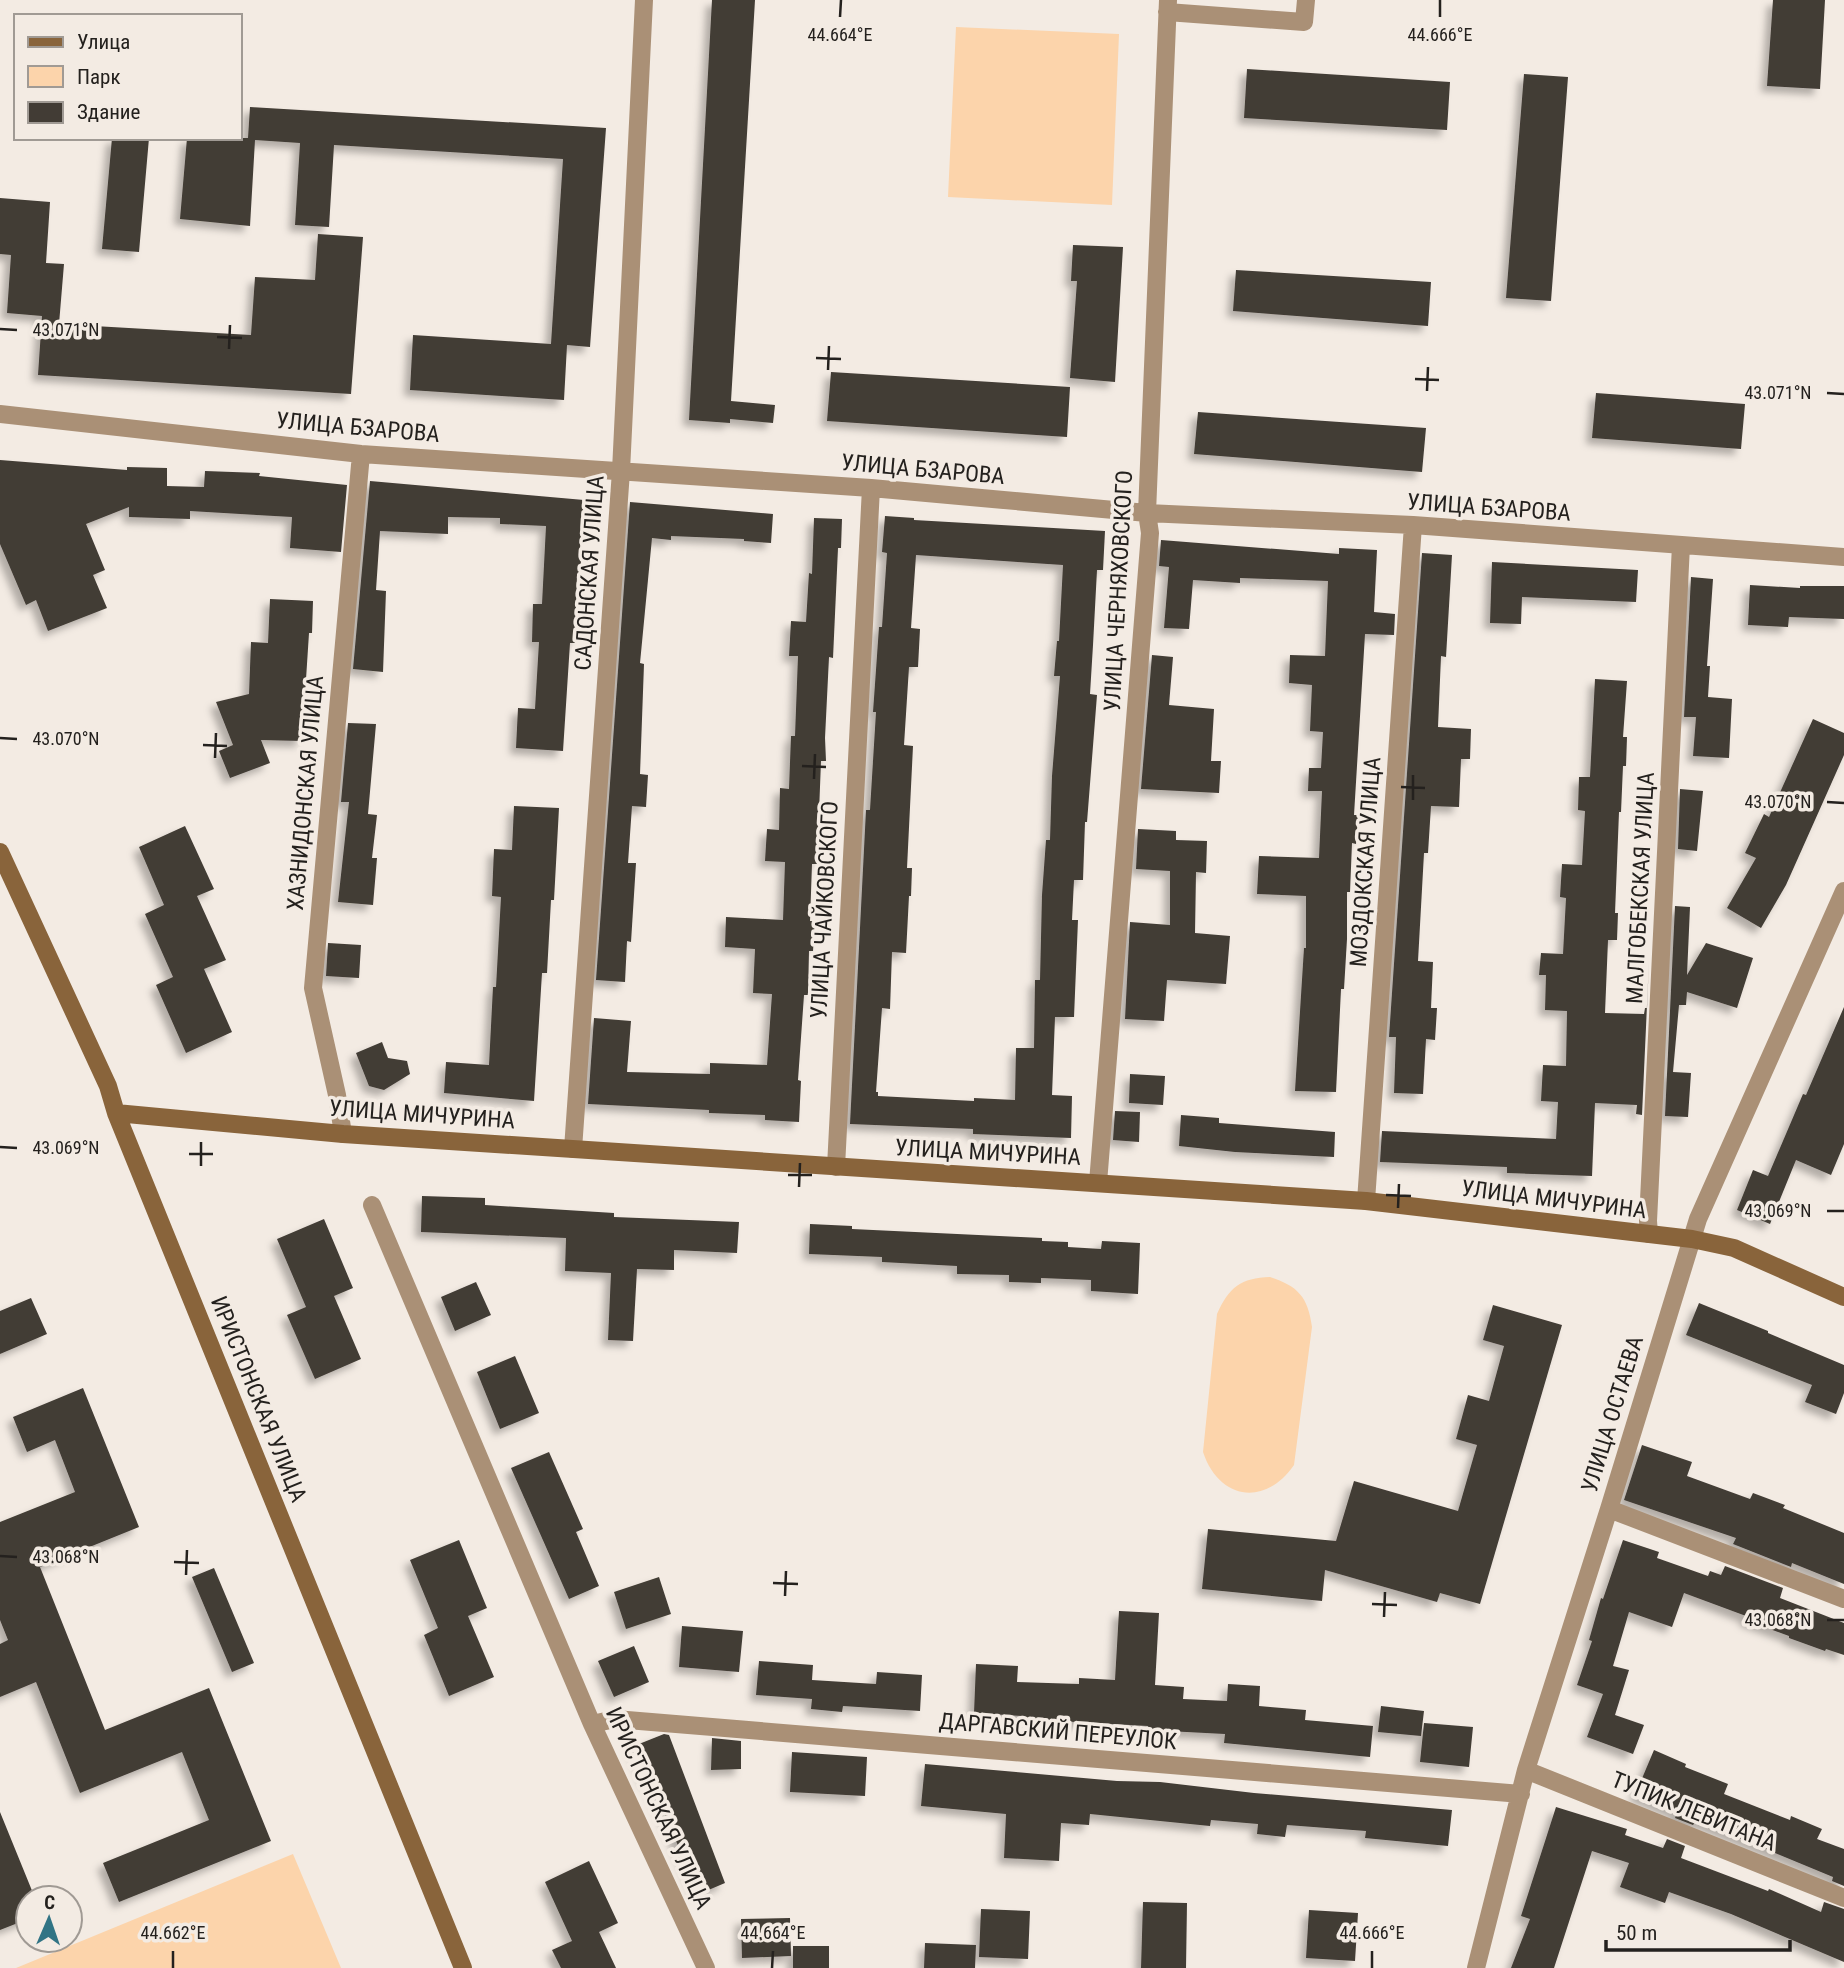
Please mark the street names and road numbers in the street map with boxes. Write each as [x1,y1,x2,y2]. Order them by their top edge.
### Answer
street label: УЛИЦА БЗАРОВА [275,407,441,448]
street label: УЛИЦА БЗАРОВА [840,449,1006,490]
street label: УЛИЦА ЧЕРНЯХОВСКОГО [1099,470,1138,712]
street label: САДОНСКАЯ УЛИЦА [569,475,610,671]
street label: УЛИЦА БЗАРОВА [1406,488,1572,527]
street label: ХАЗНИДОНСКАЯ УЛИЦА [282,675,329,912]
street label: МОЗДОКСКАЯ УЛИЦА [1345,756,1386,968]
street label: МАЛГОБЕКСКАЯ УЛИЦА [1621,771,1660,1005]
street label: УЛИЦА ЧАЙКОВСКОГО [804,800,844,1020]
street label: УЛИЦА МИЧУРИНА [328,1095,516,1134]
street label: УЛИЦА МИЧУРИНА [894,1134,1082,1171]
street label: УЛИЦА МИЧУРИНА [1460,1175,1648,1224]
street label: ИРИСТОНСКАЯ УЛИЦА [205,1292,312,1506]
street label: УЛИЦА ОСТАЕВА [1576,1333,1649,1496]
street label: ИРИСТОНСКАЯ УЛИЦА [600,1703,717,1913]
street label: ДАРГАВСКИЙ ПЕРЕУЛОК [938,1707,1178,1755]
street label: ТУПИК ЛЕВИТАНА [1607,1766,1780,1857]

